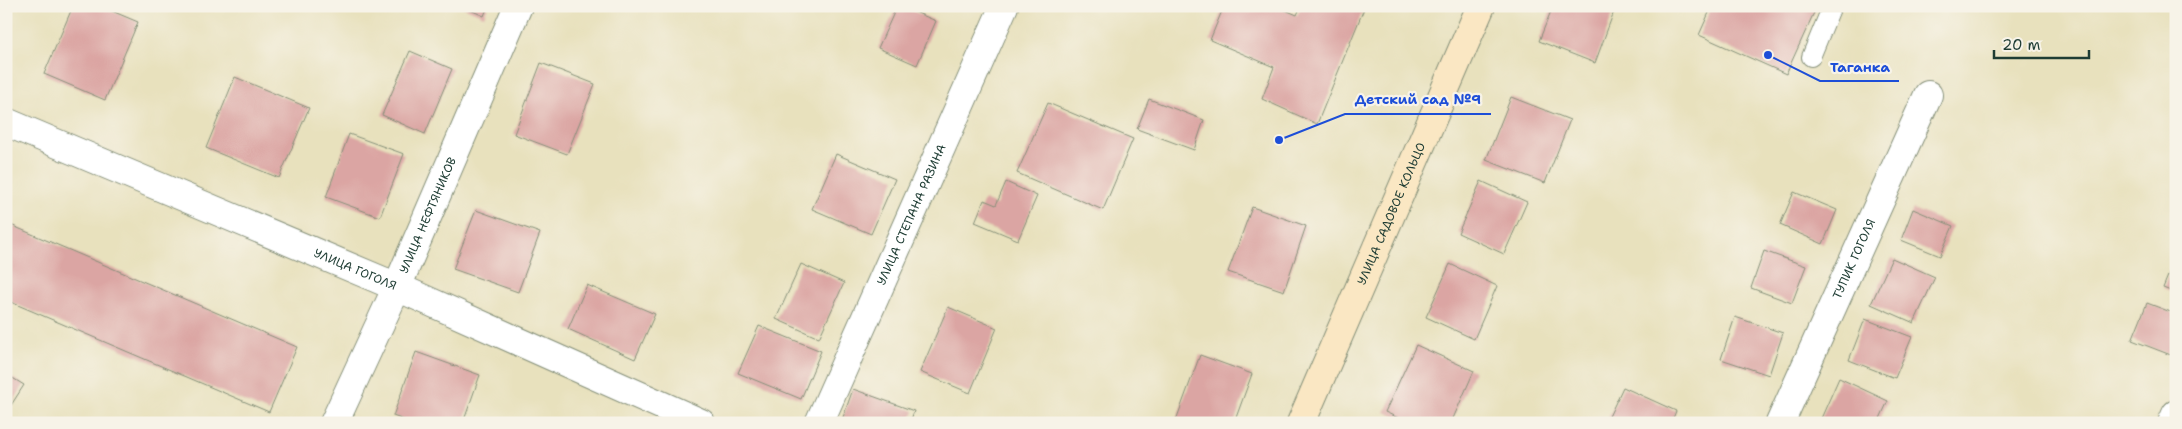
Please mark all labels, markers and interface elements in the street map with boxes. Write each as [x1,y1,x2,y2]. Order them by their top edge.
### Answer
scale bar [1994,28,2090,60]
text: 20 m [2002,35,2041,55]
callout: Таганка [1820,52,1899,81]
text: Таганка [1830,58,1890,76]
callout: Детский сад №9 [1345,85,1491,114]
text: Детский сад №9 [1355,90,1481,108]
street label: УЛИЦА САДОВОЕ КОЛЬЦО [1354,140,1429,287]
street label: УЛИЦА СТЕПАНА РАЗИНА [873,141,950,288]
street label: УЛИЦА НЕФТЯНИКОВ [396,155,460,276]
street label: ТУПИК ГОГОЛЯ [1829,216,1879,302]
street label: УЛИЦА ГОГОЛЯ [311,245,399,294]

